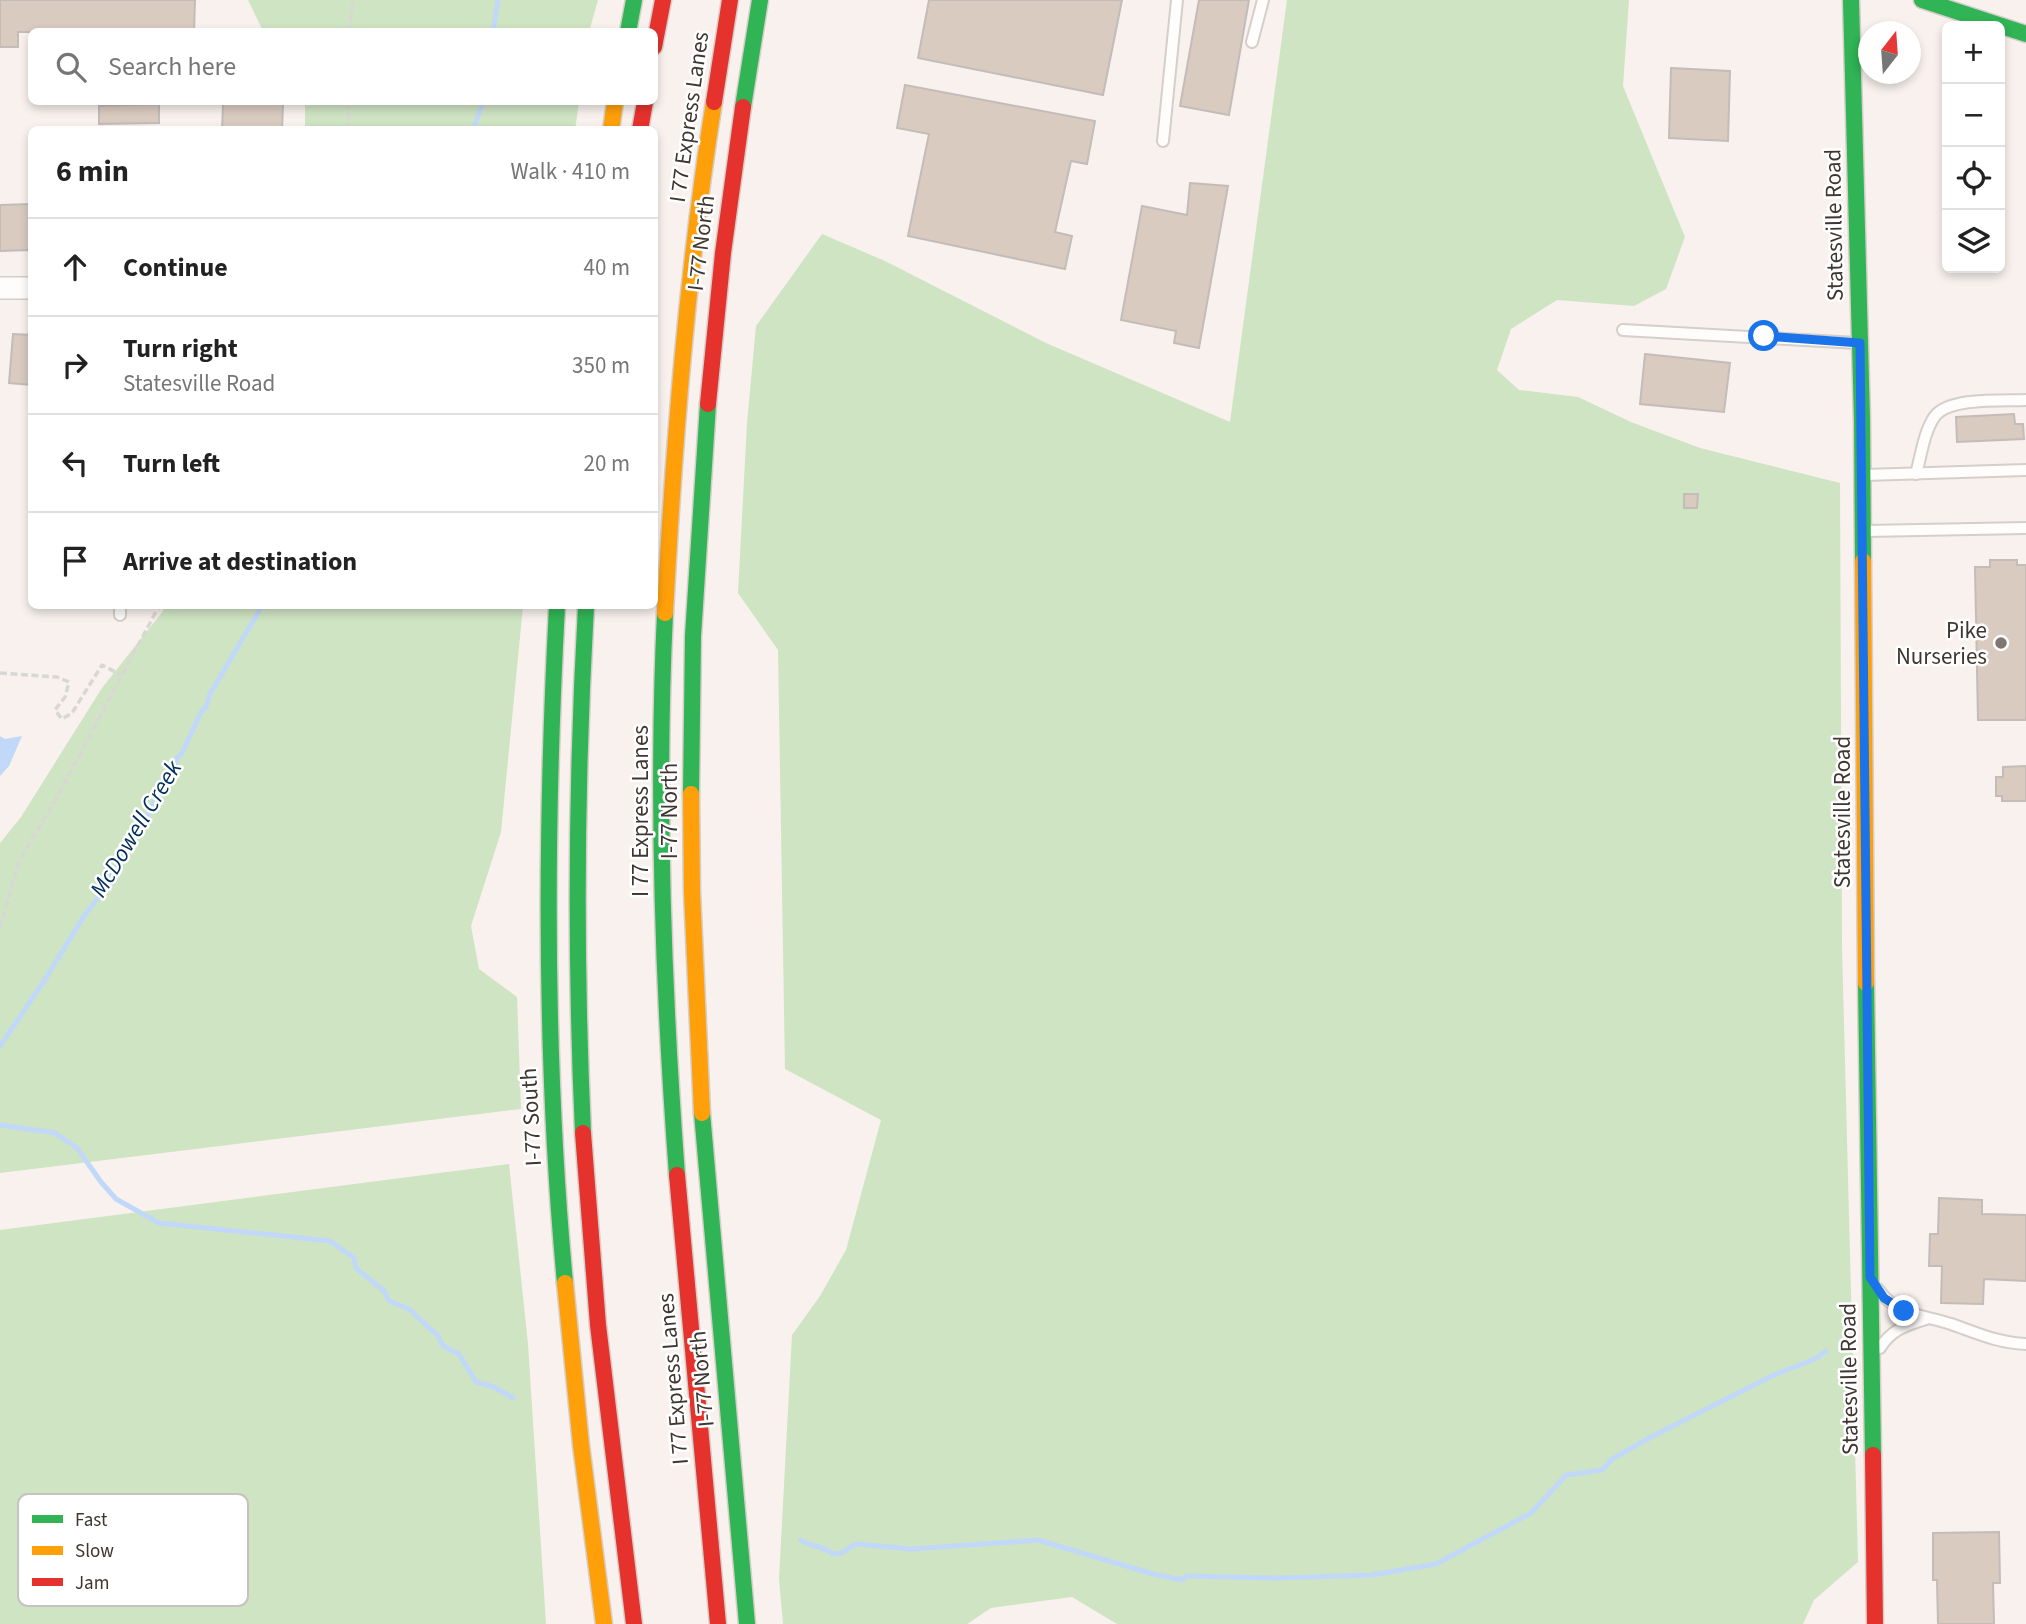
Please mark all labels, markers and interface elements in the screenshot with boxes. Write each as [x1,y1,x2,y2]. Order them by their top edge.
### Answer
north arrow [1858,21,1921,84]
map controls [1942,21,2005,273]
button: + [1942,21,2005,84]
search box [28,28,658,105]
street label: I 77 Express Lanes [661,30,717,204]
icon: search [52,48,90,86]
text: Search here [108,48,236,85]
button: − [1942,84,2005,147]
button: locate [1942,147,2005,210]
street label: Statesville Road [1816,149,1852,301]
text: 6 min [56,150,129,193]
text: Walk · 410 m [511,155,630,188]
street label: I-77 North [679,193,723,293]
button: layers [1942,210,2005,273]
icon: ahead [56,248,94,286]
text: Continue [123,249,228,286]
text: 40 m [583,251,630,284]
route start [1748,320,1779,351]
text: Turn right [123,330,238,367]
icon: right [56,346,94,384]
text: 350 m [572,349,630,382]
text: Statesville Road [123,367,275,400]
icon: left [56,444,94,482]
text: Turn left [123,445,220,482]
text: 20 m [583,447,630,480]
icon: arrive [56,542,94,580]
text: Arrive at destination [123,543,357,580]
place label: Pike Nurseries [1896,614,1987,673]
marker: Pike Nurseries [1993,635,2009,651]
street label: I 77 Express Lanes [624,725,657,897]
street label: Statesville Road [1826,736,1859,888]
water label: McDowell Creek [81,753,191,904]
street label: I-77 North [653,763,686,859]
street label: I-77 South [512,1067,550,1167]
street label: I 77 Express Lanes [649,1292,697,1466]
route end [1888,1295,1919,1326]
street label: Statesville Road [1831,1303,1867,1455]
street label: I-77 North [681,1330,723,1428]
legend [18,1494,248,1606]
text: Fast [75,1507,108,1534]
text: Slow [75,1538,114,1565]
text: Jam [75,1570,109,1597]

